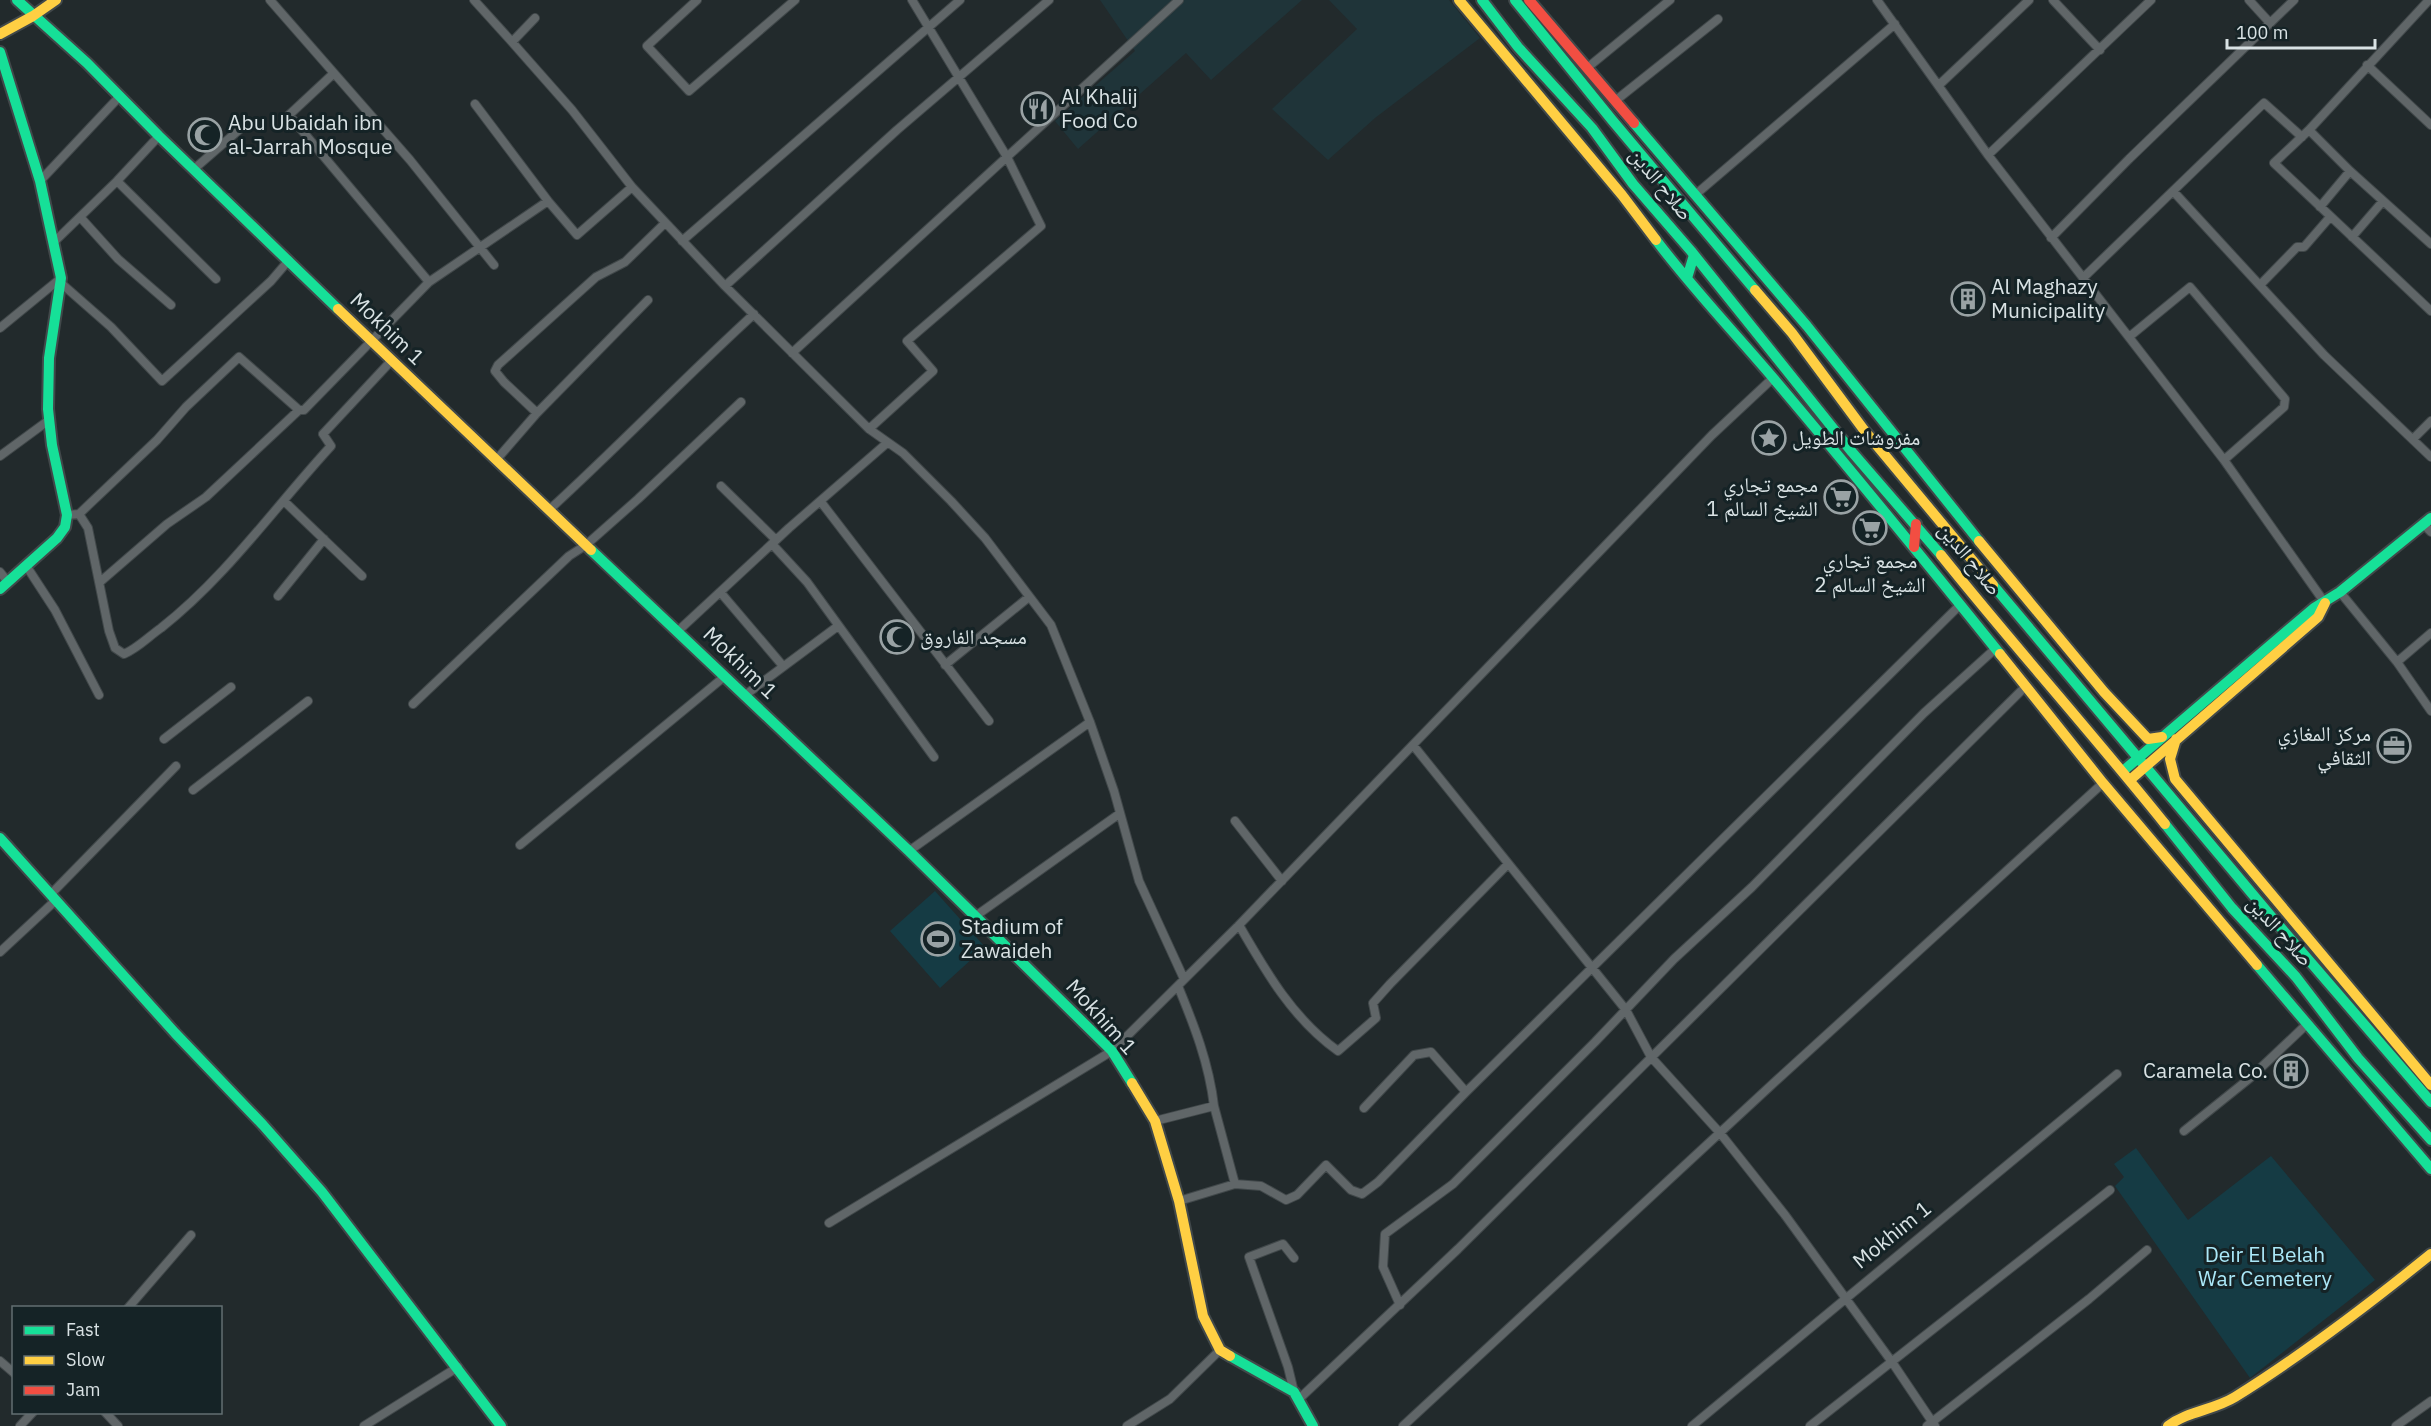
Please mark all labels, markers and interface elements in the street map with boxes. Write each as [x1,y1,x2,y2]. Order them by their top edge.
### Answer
scale bar [2227,12,2376,50]
text: 100 m [2236,21,2288,44]
place label: Al Khalij Food Co [1061,82,1138,134]
restaurant icon: Al Khalij Food Co [1020,91,1056,127]
place label: Abu Ubaidah ibn al-Jarrah Mosque [228,108,393,160]
mosque icon: Abu Ubaidah ibn al-Jarrah Mosque [187,117,223,153]
street label: صلاح الدين [1624,141,1700,226]
place label: Al Maghazy Municipality [1991,272,2106,324]
building icon: Al Maghazy Municipality [1950,281,1986,317]
street label: Mokhim 1 [345,286,431,371]
place icon: مفروشات الطويل [1751,420,1787,456]
place label: مفروشات الطويل [1792,423,1920,451]
place label: مجمع تجاري الشيخ السالم 1 [1706,470,1818,523]
supermarket icon: مجمع تجاري الشيخ السالم 1 [1823,479,1859,515]
supermarket icon: مجمع تجاري الشيخ السالم 2 [1852,510,1888,546]
street label: صلاح الدين [1933,516,2009,601]
place label: مجمع تجاري الشيخ السالم 2 [1814,546,1926,599]
mosque icon: مسجد الفاروق [879,619,915,655]
street label: Mokhim 1 [698,620,784,705]
place label: مسجد الفاروق [920,622,1027,650]
place label: مركز المغازي الثقافي [2278,719,2371,774]
office icon: مركز المغازي الثقافي [2376,728,2412,764]
street label: صلاح الدين [2241,889,2320,972]
place label: Stadium of Zawaideh [961,912,1063,964]
sports icon: Stadium of Zawaideh [920,921,956,957]
street label: Mokhim 1 [1060,972,1143,1060]
building icon: Caramela Co. [2273,1053,2309,1089]
place label: Caramela Co. [2143,1056,2268,1084]
street label: Mokhim 1 [1846,1194,1936,1274]
park label: Deir El Belah War Cemetery [2198,1240,2333,1292]
legend [12,1306,222,1414]
text: Fast [66,1318,100,1341]
text: Slow [66,1348,105,1371]
text: Jam [66,1378,101,1401]

